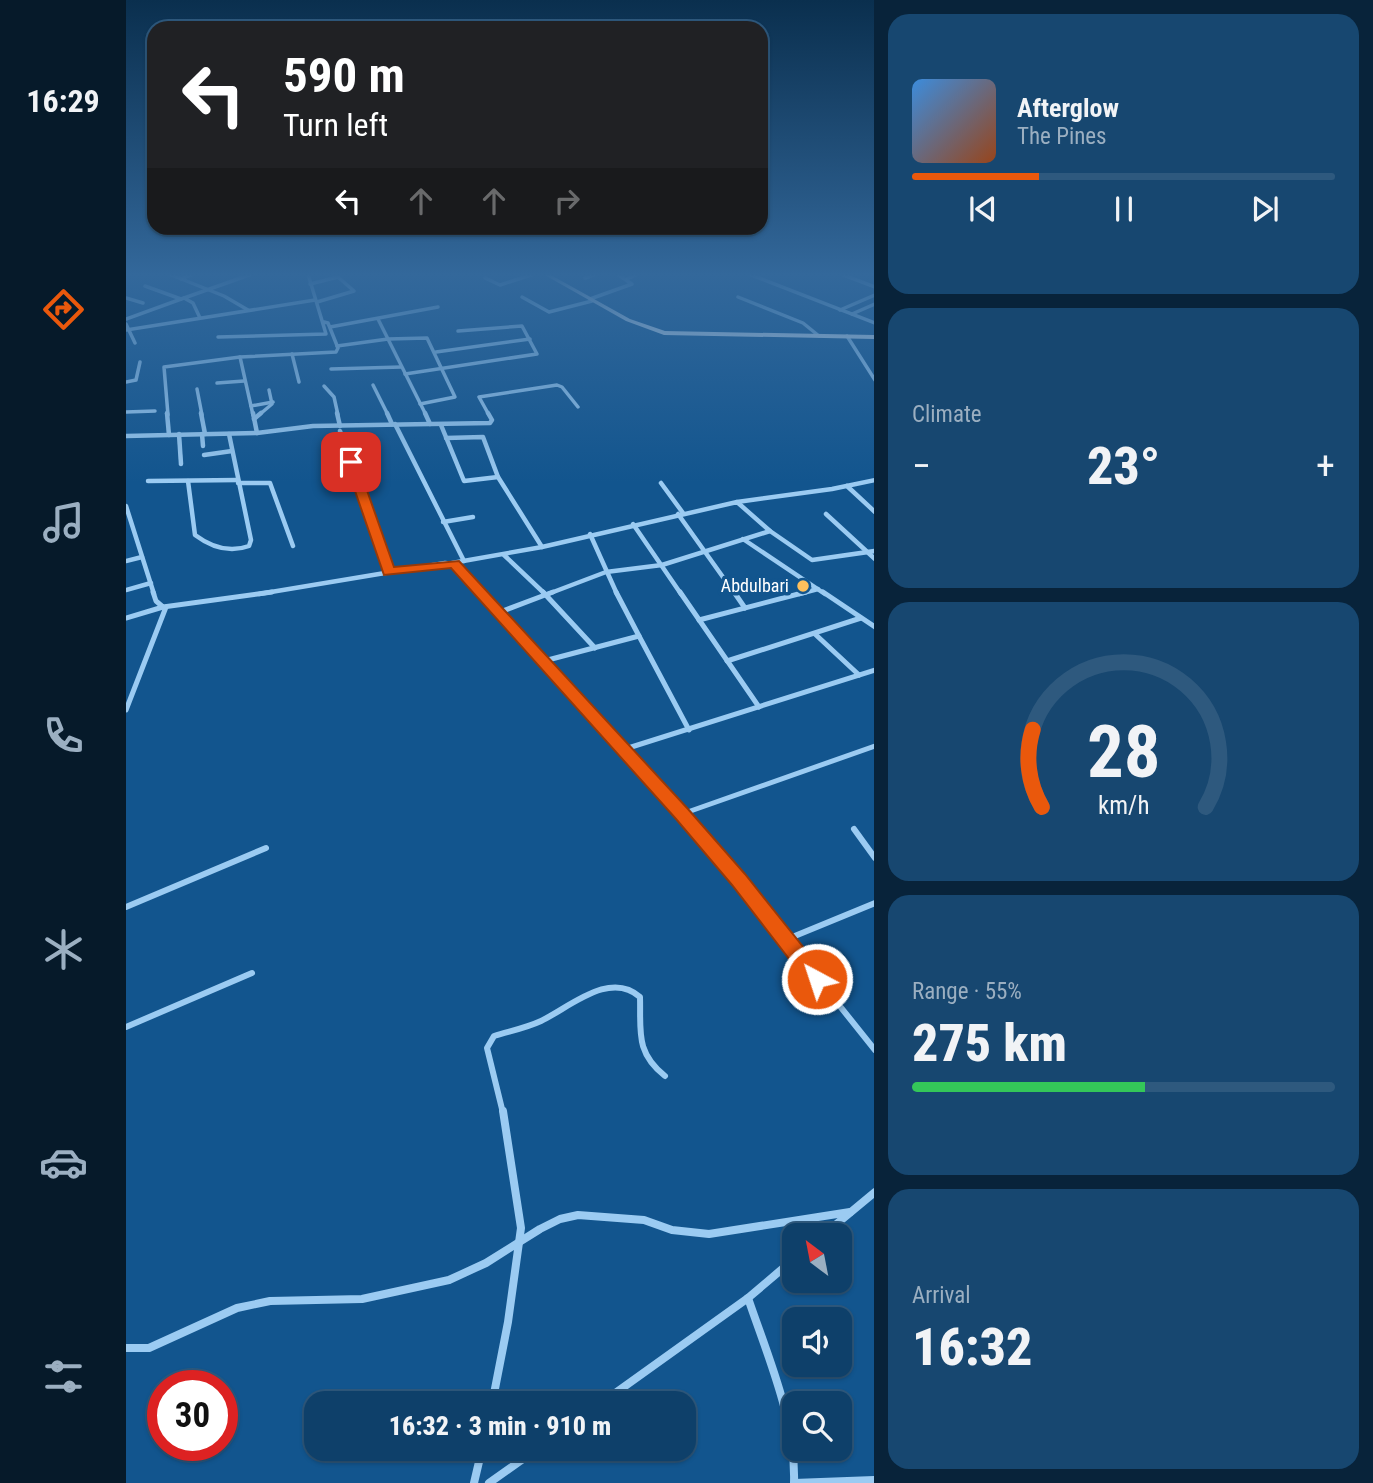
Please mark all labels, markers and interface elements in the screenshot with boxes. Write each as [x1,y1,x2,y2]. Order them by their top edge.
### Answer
text: 590 m [283,47,405,104]
icon: left [168,49,259,140]
text: 16:29 [26,82,100,120]
text: Afterglow [1017,93,1119,123]
text: Turn left [283,106,388,144]
text: The Pines [1017,123,1107,150]
icon: left [329,182,367,220]
icon: ahead [402,182,440,220]
icon: ahead [475,182,513,220]
icon: right [548,182,586,220]
icon: previous [964,190,1002,228]
icon: pause [1105,190,1143,228]
icon: next [1246,190,1284,228]
icon: directions [39,285,88,334]
text: Climate [912,401,982,428]
pin [321,432,381,492]
text: 23° [1087,436,1160,497]
icon: arrive [332,443,370,481]
text: − [912,444,931,488]
text: + [1316,444,1335,488]
icon: music [39,498,88,547]
place label: Abdulbari [721,575,789,596]
marker: Abdulbari [795,578,811,594]
text: 28 [1087,710,1160,796]
icon: phone [39,711,88,760]
text: km/h [1098,791,1149,820]
icon: climate [39,925,88,974]
position arrow [780,942,854,1016]
text: Range · 55% [912,978,1022,1005]
text: 275 km [912,1013,1067,1074]
icon: car [39,1138,88,1187]
north arrow [782,1223,852,1293]
map controls [782,1223,852,1461]
text: Arrival [912,1282,971,1309]
button: sound [782,1307,852,1377]
text: 16:32 [912,1317,1032,1378]
icon: filters [39,1352,88,1401]
speed limit sign: 30 [147,1370,238,1461]
button: search [782,1391,852,1461]
text: 16:32 · 3 min · 910 m [389,1411,611,1441]

